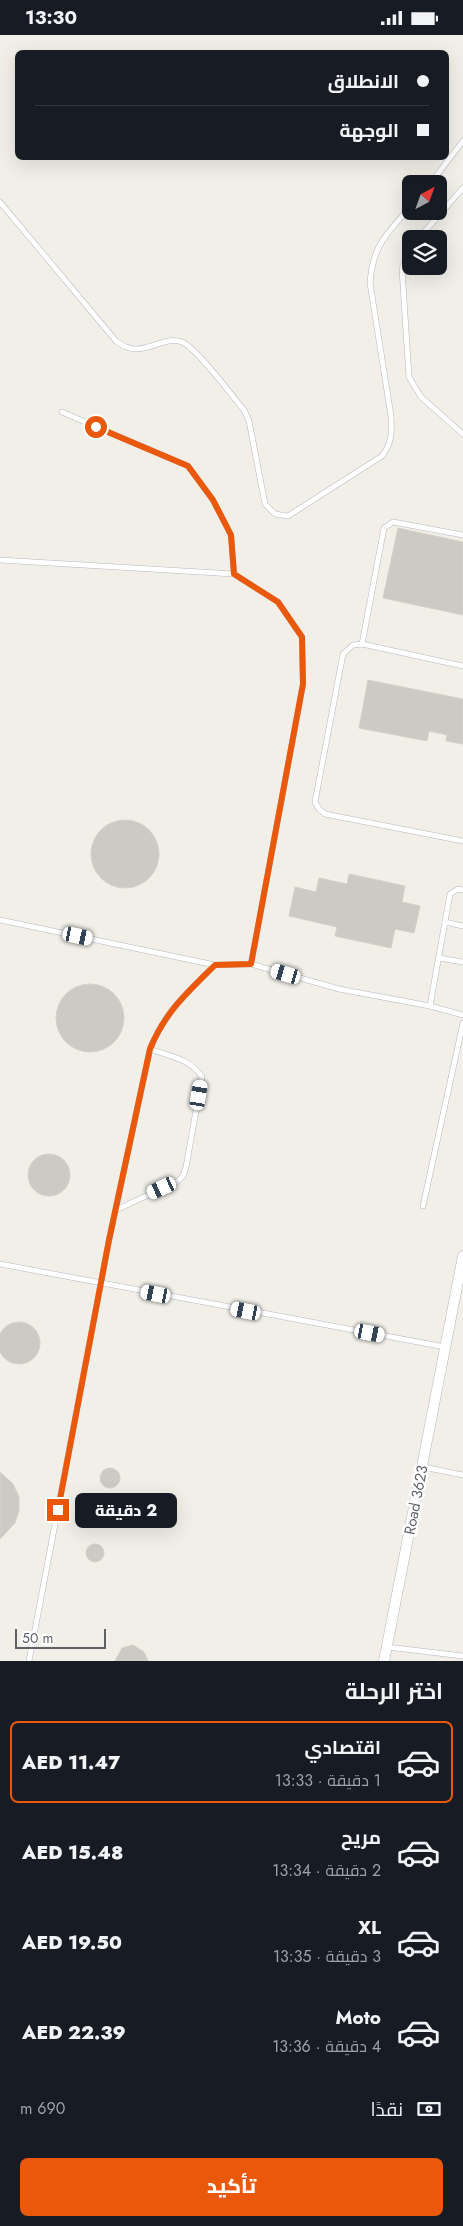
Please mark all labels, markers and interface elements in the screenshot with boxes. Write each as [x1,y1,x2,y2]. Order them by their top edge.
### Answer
text: 13:30 [25,4,77,31]
text: الانطلاق [328,68,399,95]
text: الوجهة [339,117,399,144]
north arrow [402,175,448,220]
map controls [402,175,447,275]
button: layers [402,230,447,275]
route start [85,416,107,438]
car [61,926,94,946]
car [269,963,302,985]
car [189,1079,208,1111]
car [145,1175,178,1201]
car [139,1284,172,1304]
car [229,1301,262,1321]
car [353,1323,386,1343]
street label: Road 3623 [398,1463,434,1537]
callout: 2 دقيقة [76,1493,178,1527]
route end [47,1499,69,1521]
text: 2 دقيقة [95,1499,157,1522]
scale bar [15,1626,106,1649]
text: 50 m [22,1628,53,1648]
text: اختر الرحلة [345,1675,443,1707]
text: اقتصادي [305,1734,381,1761]
icon: car [396,1740,441,1785]
text: AED 11.47 [22,1749,120,1776]
text: 1 دقيقة · 13:33 [275,1769,381,1792]
text: مريح [341,1824,381,1851]
icon: car [396,1830,441,1875]
text: AED 15.48 [22,1839,123,1866]
text: 2 دقيقة · 13:34 [272,1859,381,1882]
text: XL [358,1914,381,1941]
icon: car [396,1920,441,1965]
text: AED 19.50 [22,1929,122,1956]
text: 3 دقيقة · 13:35 [273,1945,381,1968]
text: Moto [336,2004,381,2031]
icon: car [396,2010,441,2055]
text: AED 22.39 [22,2019,126,2046]
text: 4 دقيقة · 13:36 [272,2035,381,2058]
icon: cash [415,2095,443,2123]
text: نقدًا [371,2096,403,2123]
text: 690 m [20,2097,65,2120]
button: تأكيد [20,2158,443,2216]

